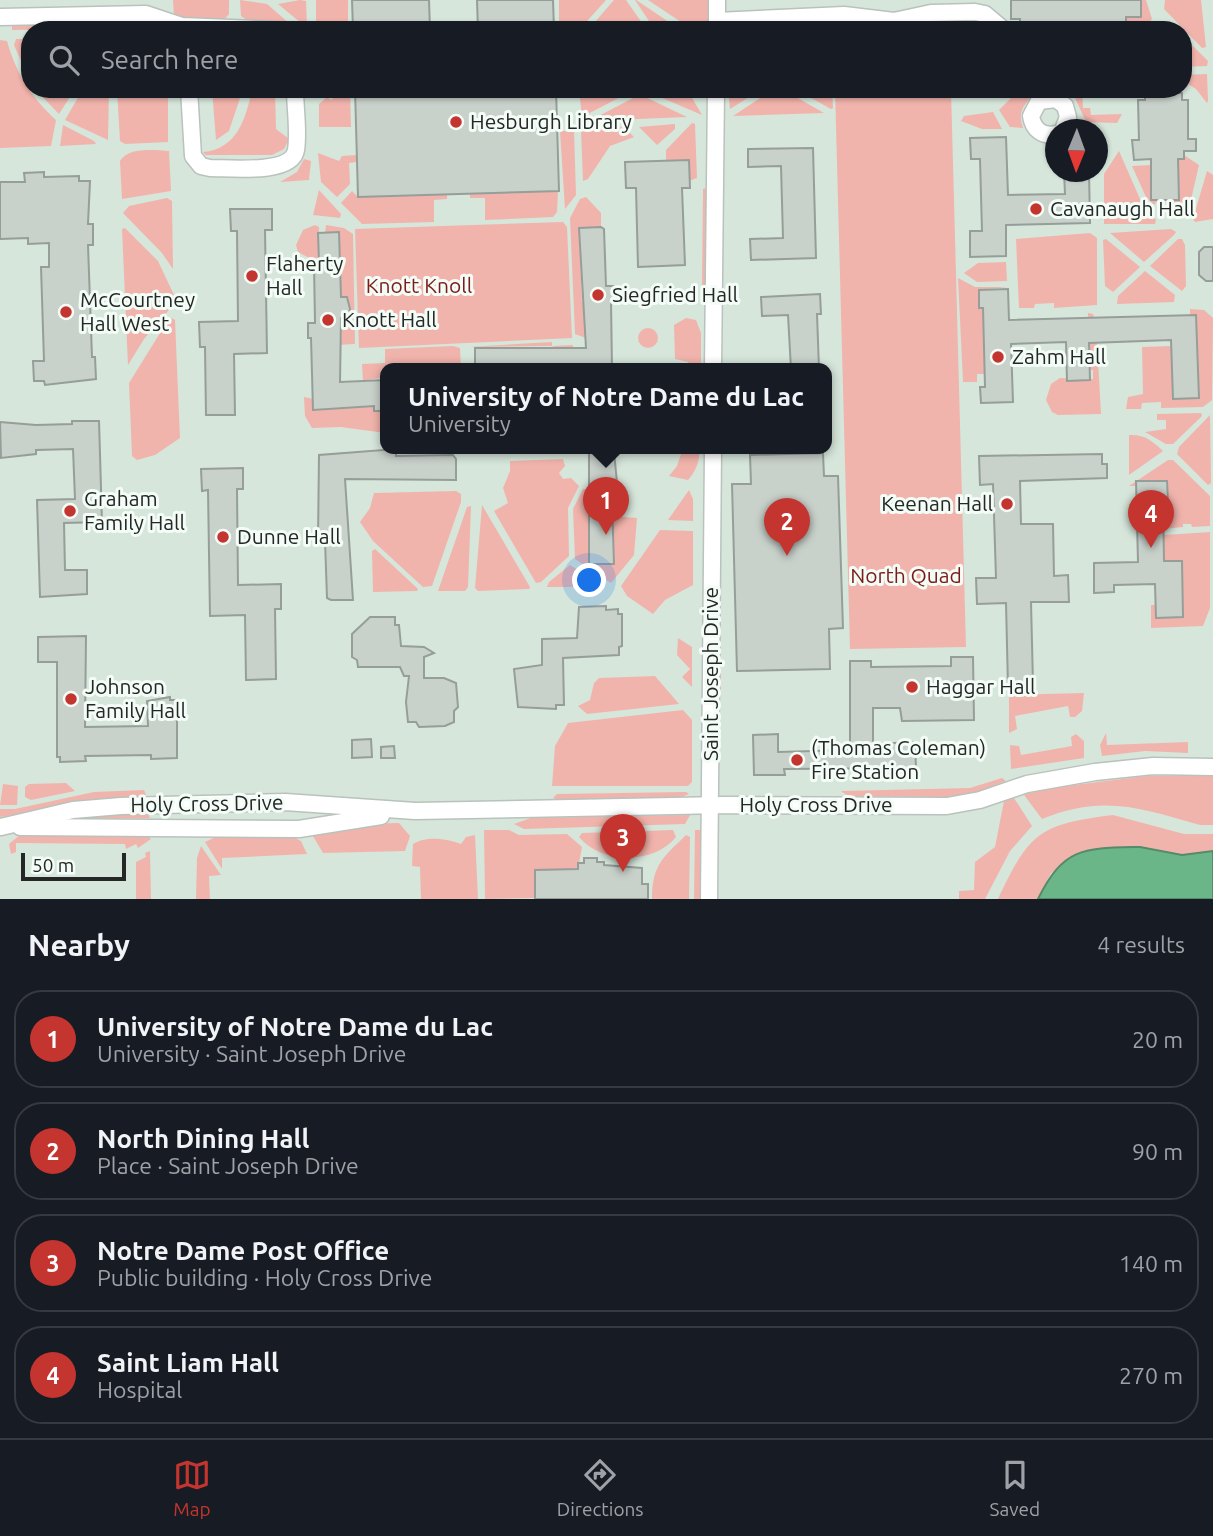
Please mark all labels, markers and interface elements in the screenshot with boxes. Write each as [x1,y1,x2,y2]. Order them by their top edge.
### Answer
search box [21,21,1192,98]
icon: search [45,41,83,79]
text: Search here [101,45,238,74]
place label: Hesburgh Library [470,109,632,133]
marker: Hesburgh Library [448,114,464,130]
north arrow [1045,119,1108,182]
place label: Cavanaugh Hall [1050,196,1195,220]
marker: Cavanaugh Hall [1028,201,1044,217]
place label: Flaherty Hall [266,251,343,299]
marker: Flaherty Hall [244,268,260,284]
park label: Knott Knoll [366,273,472,297]
place label: Siegfried Hall [612,282,738,306]
place label: McCourtney Hall West [80,287,195,335]
marker: Siegfried Hall [590,287,606,303]
marker: McCourtney Hall West [58,304,74,320]
place label: Knott Hall [342,307,437,331]
marker: Knott Hall [320,312,336,328]
place label: Zahm Hall [1012,344,1106,368]
marker: Zahm Hall [990,349,1006,365]
popup [380,363,832,454]
text: University of Notre Dame du Lac [408,382,804,411]
text: University [408,411,511,436]
pin: 1 [583,477,629,535]
place label: Graham Family Hall [84,486,185,534]
pin: 4 [1128,490,1174,548]
place label: Keenan Hall [881,491,993,515]
marker: Keenan Hall [999,496,1015,512]
pin: 2 [764,498,810,556]
marker: Graham Family Hall [62,503,78,519]
place label: Dunne Hall [237,524,341,548]
marker: Dunne Hall [215,529,231,545]
your location [572,563,606,597]
park label: North Quad [850,563,962,587]
street label: Saint Joseph Drive [698,587,722,761]
place label: Johnson Family Hall [85,674,186,722]
place label: Haggar Hall [926,674,1036,698]
marker: Haggar Hall [904,679,920,695]
marker: Johnson Family Hall [63,691,79,707]
place label: (Thomas Coleman) Fire Station [811,735,986,783]
marker: (Thomas Coleman) Fire Station [789,752,805,768]
street label: Holy Cross Drive [130,790,284,816]
street label: Holy Cross Drive [739,792,893,816]
pin: 3 [600,814,646,872]
scale bar [21,850,126,882]
text: 50 m [32,854,74,876]
text: Nearby [28,928,130,962]
text: 4 results [1097,932,1185,957]
text: University of Notre Dame du Lac [97,1012,493,1041]
text: 1 [47,1027,59,1052]
text: 20 m [1132,1027,1183,1052]
text: University · Saint Joseph Drive [97,1041,407,1066]
text: North Dining Hall [97,1124,309,1153]
text: 2 [47,1139,59,1164]
text: 90 m [1132,1139,1183,1164]
text: Place · Saint Joseph Drive [97,1153,359,1178]
text: Notre Dame Post Office [97,1236,389,1265]
text: 3 [47,1251,59,1276]
text: 140 m [1119,1251,1183,1276]
text: Public building · Holy Cross Drive [97,1265,432,1290]
text: Saint Liam Hall [97,1348,279,1377]
text: 4 [47,1363,59,1388]
text: 270 m [1119,1363,1183,1388]
text: Hospital [97,1377,182,1402]
tab: Map [173,1456,211,1520]
tab: Directions [557,1456,644,1520]
tab: Saved [989,1456,1040,1520]

